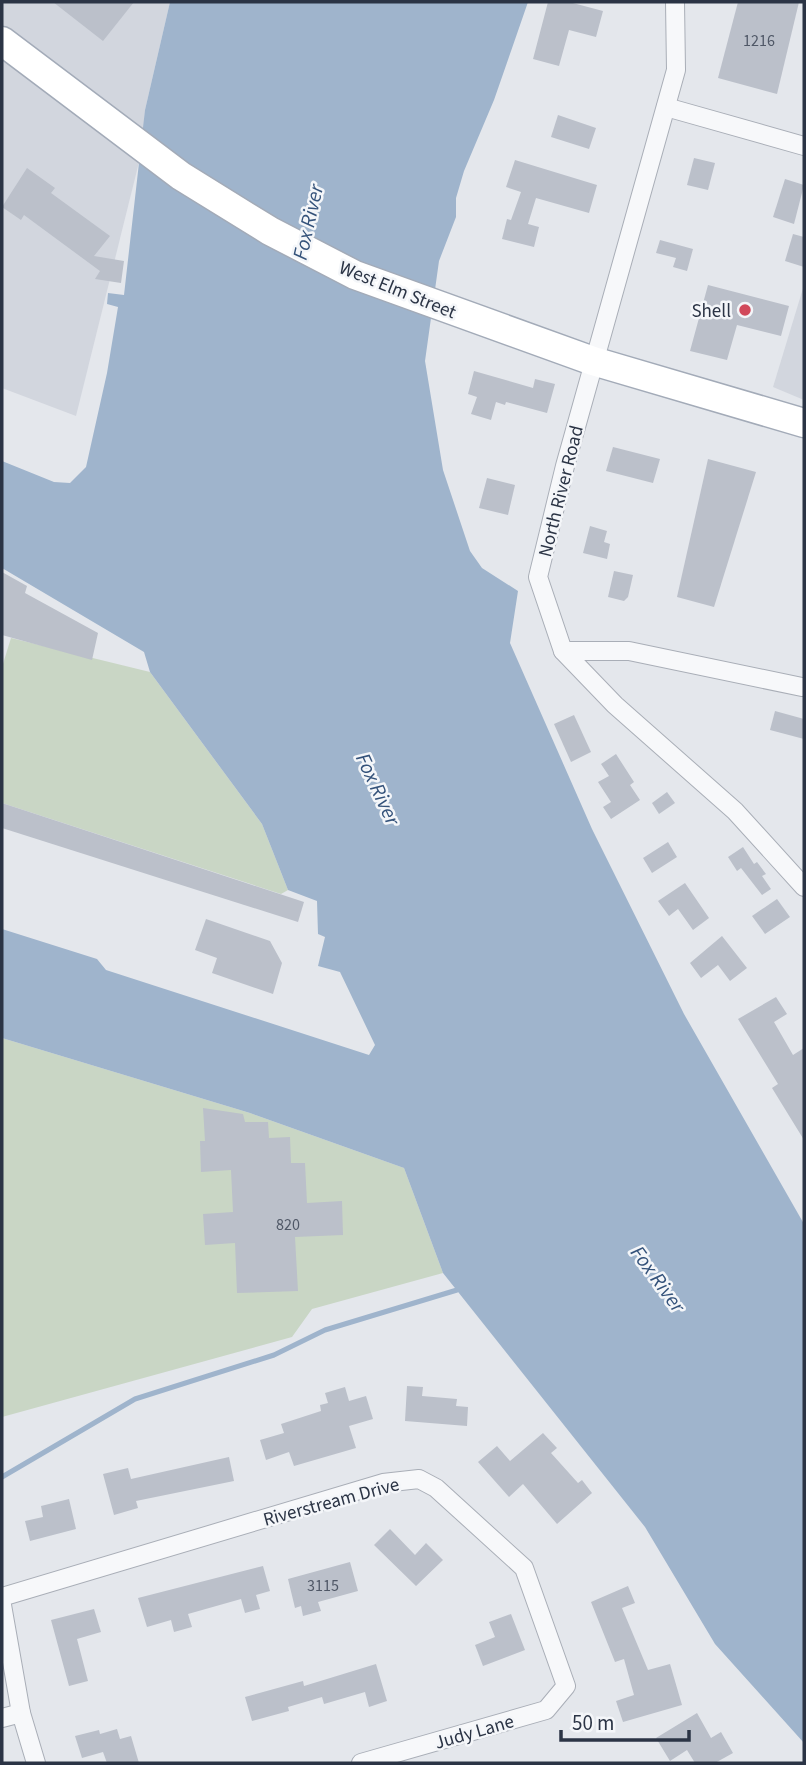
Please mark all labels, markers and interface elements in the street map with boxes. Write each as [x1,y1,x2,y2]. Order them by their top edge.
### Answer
house number: 1216 [743,30,775,52]
water label: Fox River [285,181,331,263]
street label: West Elm Street [335,255,461,326]
place label: Shell [691,298,731,325]
marker: Shell [737,302,753,318]
street label: North River Road [532,423,591,560]
water label: Fox River [348,748,408,831]
house number: 820 [276,1214,300,1236]
water label: Fox River [623,1239,693,1319]
street label: Riverstream Drive [260,1471,403,1534]
house number: 3115 [307,1575,339,1597]
scale bar [561,1698,689,1742]
street label: Judy Lane [432,1708,517,1757]
text: 50 m [572,1708,614,1738]

